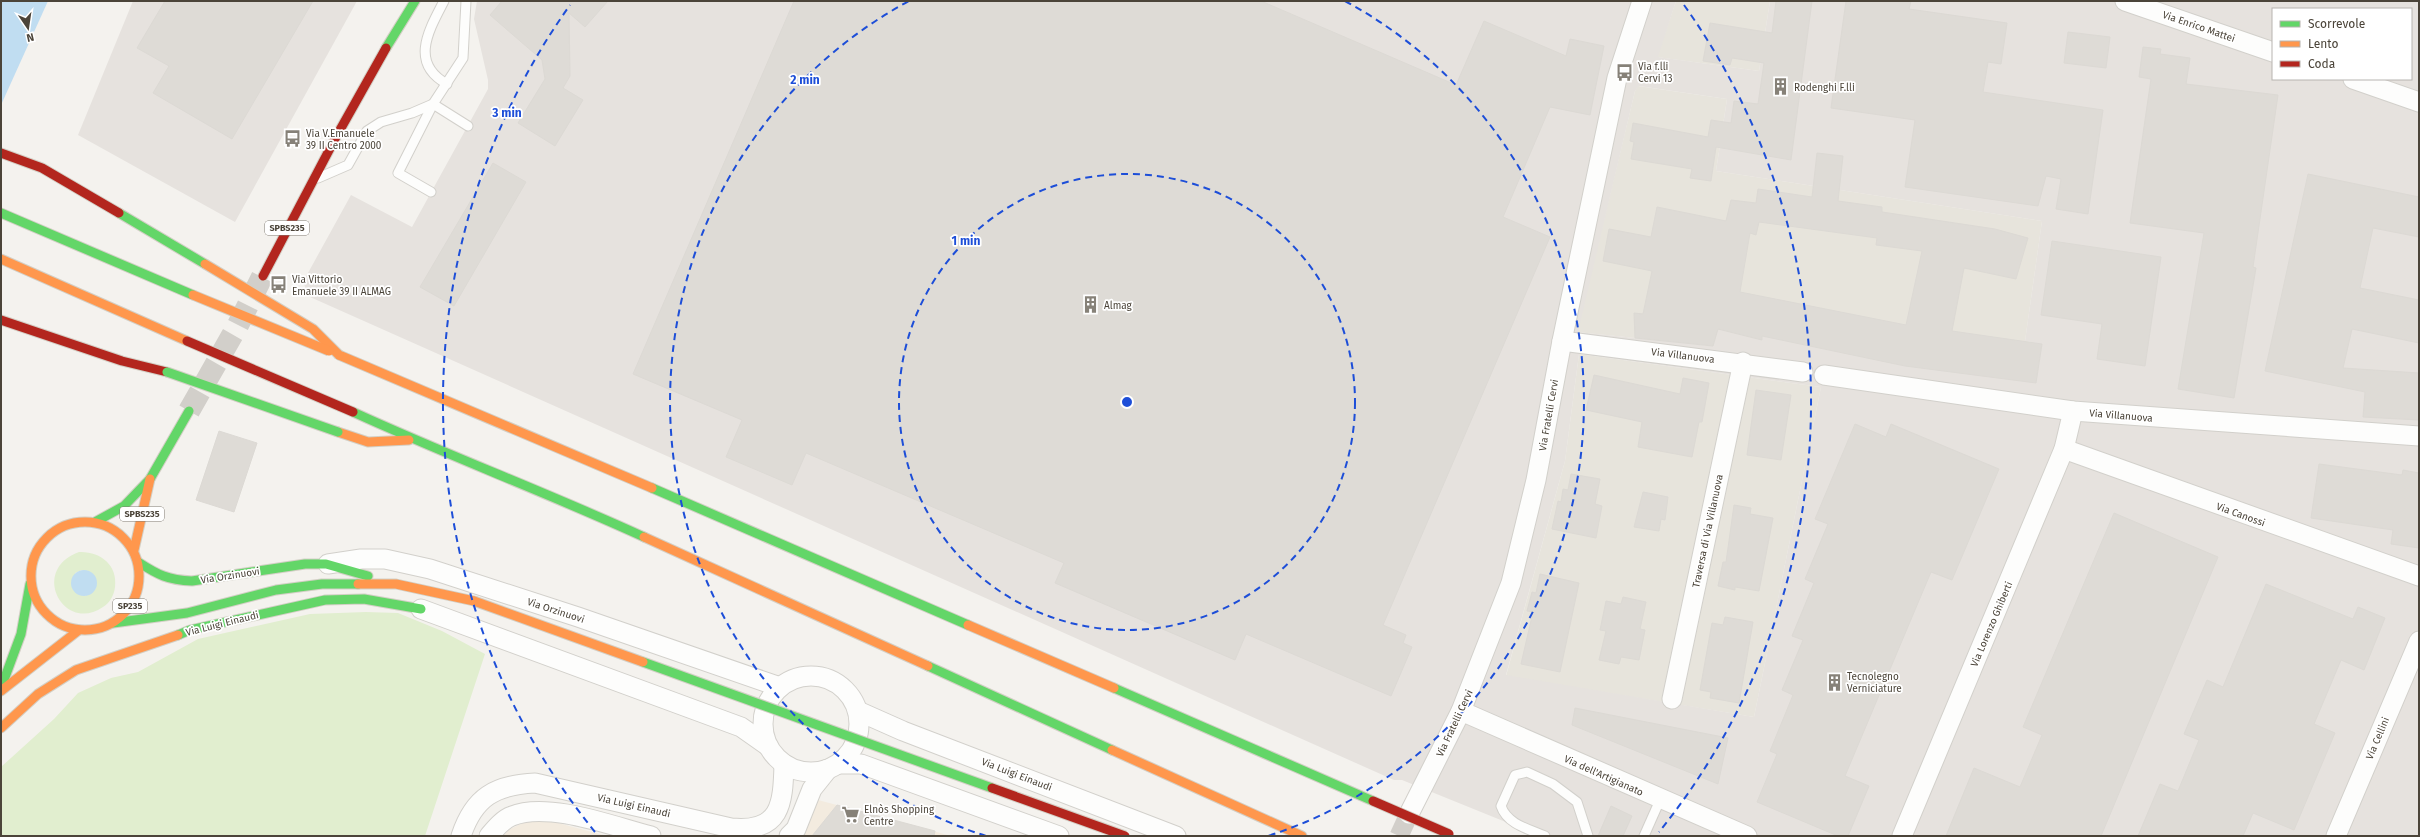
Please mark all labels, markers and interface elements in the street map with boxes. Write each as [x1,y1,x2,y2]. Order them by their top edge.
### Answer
north arrow [8,8,48,48]
legend [2272,8,2412,80]
street label: Via Enrico Mattei [2161,9,2237,45]
text: Scorrevole [2308,17,2365,31]
text: N [25,30,35,44]
text: Lento [2308,37,2338,51]
text: Coda [2308,57,2335,71]
place label: Via f.lli Cervi 13 [1638,61,1672,85]
bus stop icon: Via f.lli Cervi 13 [1615,62,1635,82]
text: 2 min [790,73,820,87]
building icon: Rodenghi F.lli [1771,77,1791,97]
place label: Rodenghi F.lli [1794,82,1855,94]
text: 3 min [491,106,522,120]
place label: Via V.Emanuele 39 II Centro 2000 [306,128,382,152]
bus stop icon: Via V.Emanuele 39 II Centro 2000 [283,129,303,149]
road number: SPBS235 [265,221,309,235]
text: 1 min [952,234,980,248]
place label: Via Vittorio Emanuele 39 II ALMAG [292,274,391,298]
bus stop icon: Via Vittorio Emanuele 39 II ALMAG [269,275,289,295]
building icon: Almag [1081,295,1101,315]
place label: Almag [1104,300,1133,312]
street label: Via Villanuova [1650,346,1715,366]
street label: Via Fratelli Cervi [1537,378,1561,452]
centre of rings [1120,395,1134,409]
street label: Via Villanuova [2089,407,2153,425]
street label: Traversa di Via Villanuova [1690,473,1726,589]
street label: Via Canossi [2215,501,2267,529]
road number: SPBS235 [120,507,164,521]
street label: Via Orzinuovi [200,565,261,587]
street label: Via Lorenzo Ghiberti [1969,580,2015,669]
street label: Via Orzinuovi [526,596,586,626]
road number: SP235 [113,599,147,613]
street label: Via Luigi Einaudi [185,609,260,639]
place label: Tecnolegno Verniciature [1847,671,1902,695]
building icon: Tecnolegno Verniciature [1824,672,1844,692]
street label: Via Fratelli Cervi [1434,688,1476,759]
street label: Via Cellini [2364,715,2392,761]
street label: Via dell'Artigianato [1562,753,1645,799]
street label: Via Luigi Einaudi [980,756,1054,794]
street label: Via Luigi Einaudi [596,792,672,820]
place label: Elnòs Shopping Centre [864,804,935,828]
supermarket icon: Elnòs Shopping Centre [841,805,861,825]

